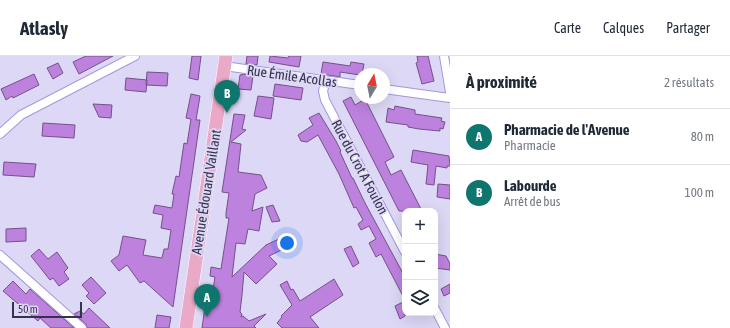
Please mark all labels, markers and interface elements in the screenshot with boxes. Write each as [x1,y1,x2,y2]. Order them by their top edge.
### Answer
text: Atlasly [20,17,68,39]
text: Carte [554,20,581,36]
text: Calques [603,20,644,36]
text: Partager [666,20,710,36]
street label: Rue Émile Acollas [246,62,338,90]
north arrow [354,68,390,104]
text: À proximité [466,72,537,92]
text: 2 résultats [664,75,714,90]
pin: B [214,80,240,113]
street label: Rue du Crot A Foulon [328,117,392,217]
text: Pharmacie de l'Avenue [504,121,630,138]
street label: Avenue Édouard Vaillant [188,128,224,256]
text: A [476,129,482,144]
text: 80 m [691,129,714,144]
text: Pharmacie [504,138,556,153]
text: Labourde [504,177,557,194]
text: B [476,185,482,200]
text: 100 m [685,185,714,200]
text: Arrêt de bus [504,194,560,209]
map controls [402,208,438,316]
button: + [402,208,438,244]
your location [277,233,297,253]
button: − [402,244,438,280]
button: layers [402,280,438,316]
pin: A [194,284,220,317]
scale bar [12,300,82,319]
text: 50 m [18,303,38,315]

